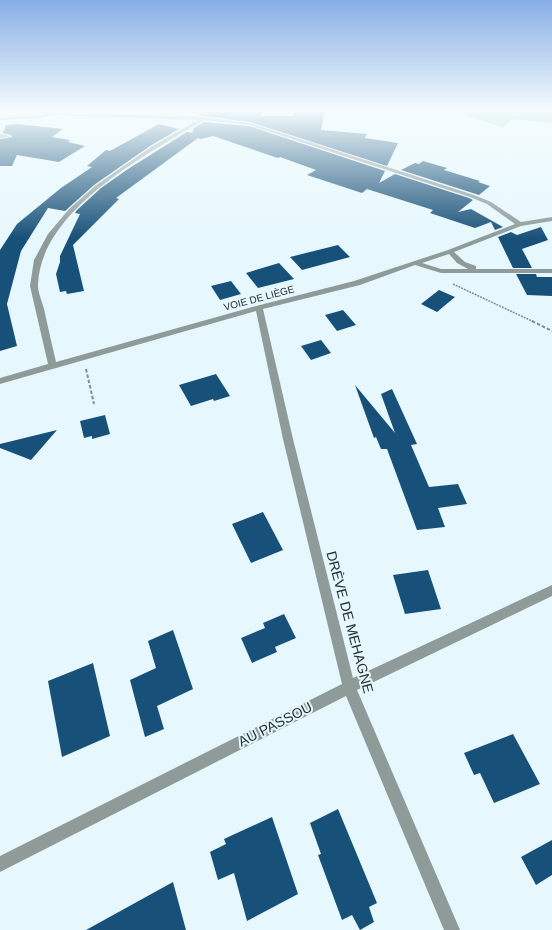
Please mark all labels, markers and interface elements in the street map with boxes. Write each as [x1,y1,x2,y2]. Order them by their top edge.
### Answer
street label: VOIE DE LIÈGE [222,282,296,313]
street label: DRÈVE DE MEHAGNE [323,549,377,695]
street label: AU PASSOU [235,699,315,749]

